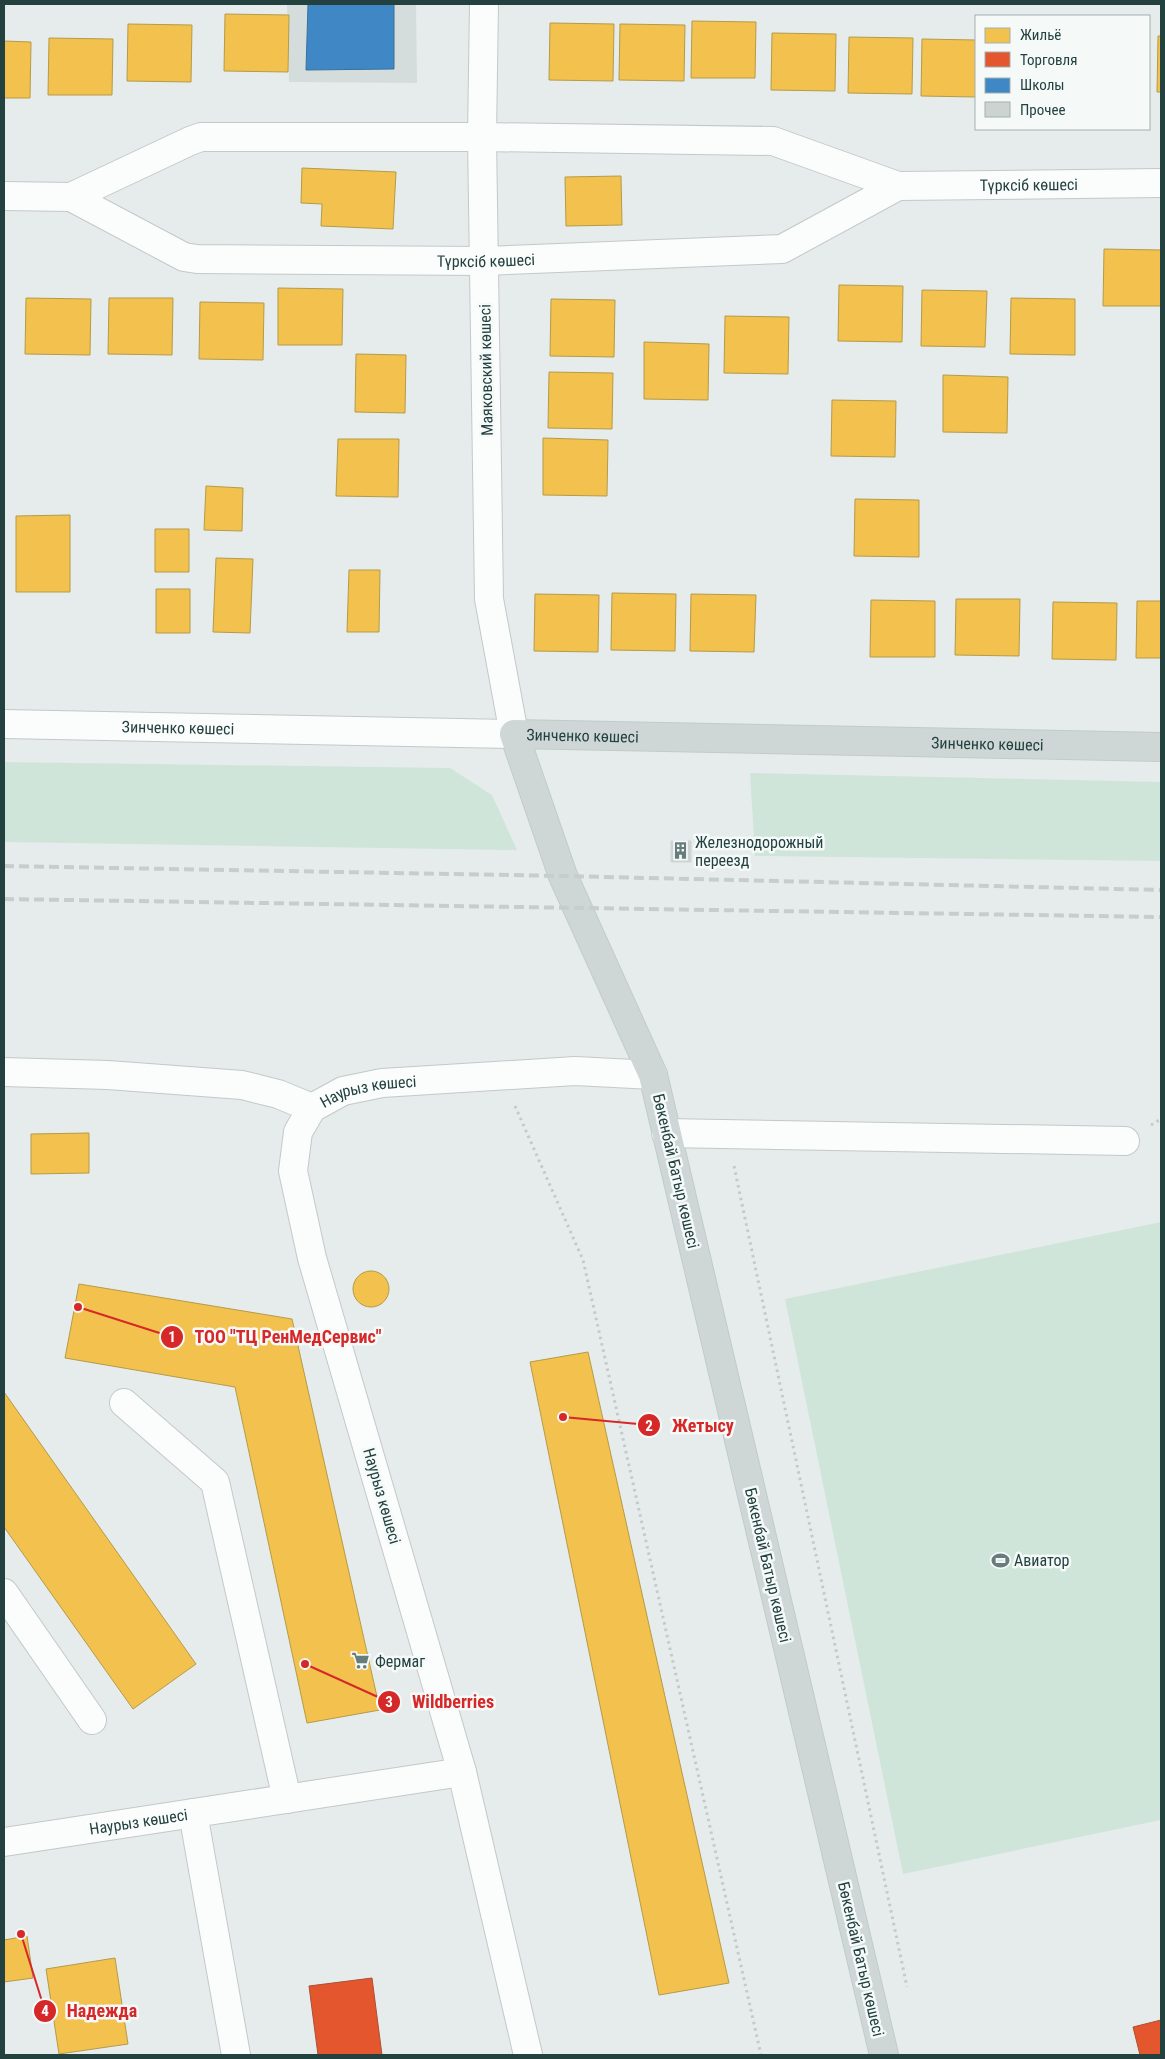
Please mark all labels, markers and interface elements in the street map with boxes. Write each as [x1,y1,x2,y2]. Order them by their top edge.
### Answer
legend [975,15,1150,130]
text: Жильё [1020,26,1061,44]
text: Торговля [1020,51,1077,69]
text: Школы [1020,76,1065,94]
text: Прочее [1020,101,1066,119]
street label: Түрксіб көшесі [980,174,1078,195]
street label: Түрксіб көшесі [437,249,535,271]
street label: Маяковский көшесі [475,304,497,436]
street label: Зинченко көшесі [122,717,234,738]
street label: Зинченко көшесі [526,725,639,746]
street label: Зинченко көшесі [931,733,1044,754]
place label: Железнодорожный переезд [695,833,824,870]
building icon: Железнодорожный переезд [671,841,691,861]
street label: Наурыз көшесі [317,1071,417,1111]
street label: Бөкенбай Батыр көшесі [649,1092,703,1250]
callout: ТОО "ТЦ РенМедСервис" [160,1320,392,1353]
text: ТОО "ТЦ РенМедСервис" [195,1326,382,1347]
text: 1 [168,1328,176,1346]
callout: Жетысу [637,1409,744,1442]
text: Жетысу [672,1415,734,1436]
text: 2 [645,1417,653,1435]
street label: Наурыз көшесі [359,1446,405,1546]
street label: Бөкенбай Батыр көшесі [741,1486,795,1644]
sports icon: Авиатор [990,1550,1010,1570]
place label: Авиатор [1014,1551,1069,1570]
supermarket icon: Фермаг [351,1651,371,1671]
place label: Фермаг [375,1652,425,1671]
callout: Wildberries [377,1685,504,1718]
text: Wildberries [412,1691,494,1712]
text: 3 [385,1693,393,1711]
street label: Наурыз көшесі [88,1805,189,1838]
street label: Бөкенбай Батыр көшесі [834,1880,888,2038]
callout: Надежда [32,1994,148,2027]
text: Надежда [67,2000,137,2021]
text: 4 [41,2002,49,2020]

